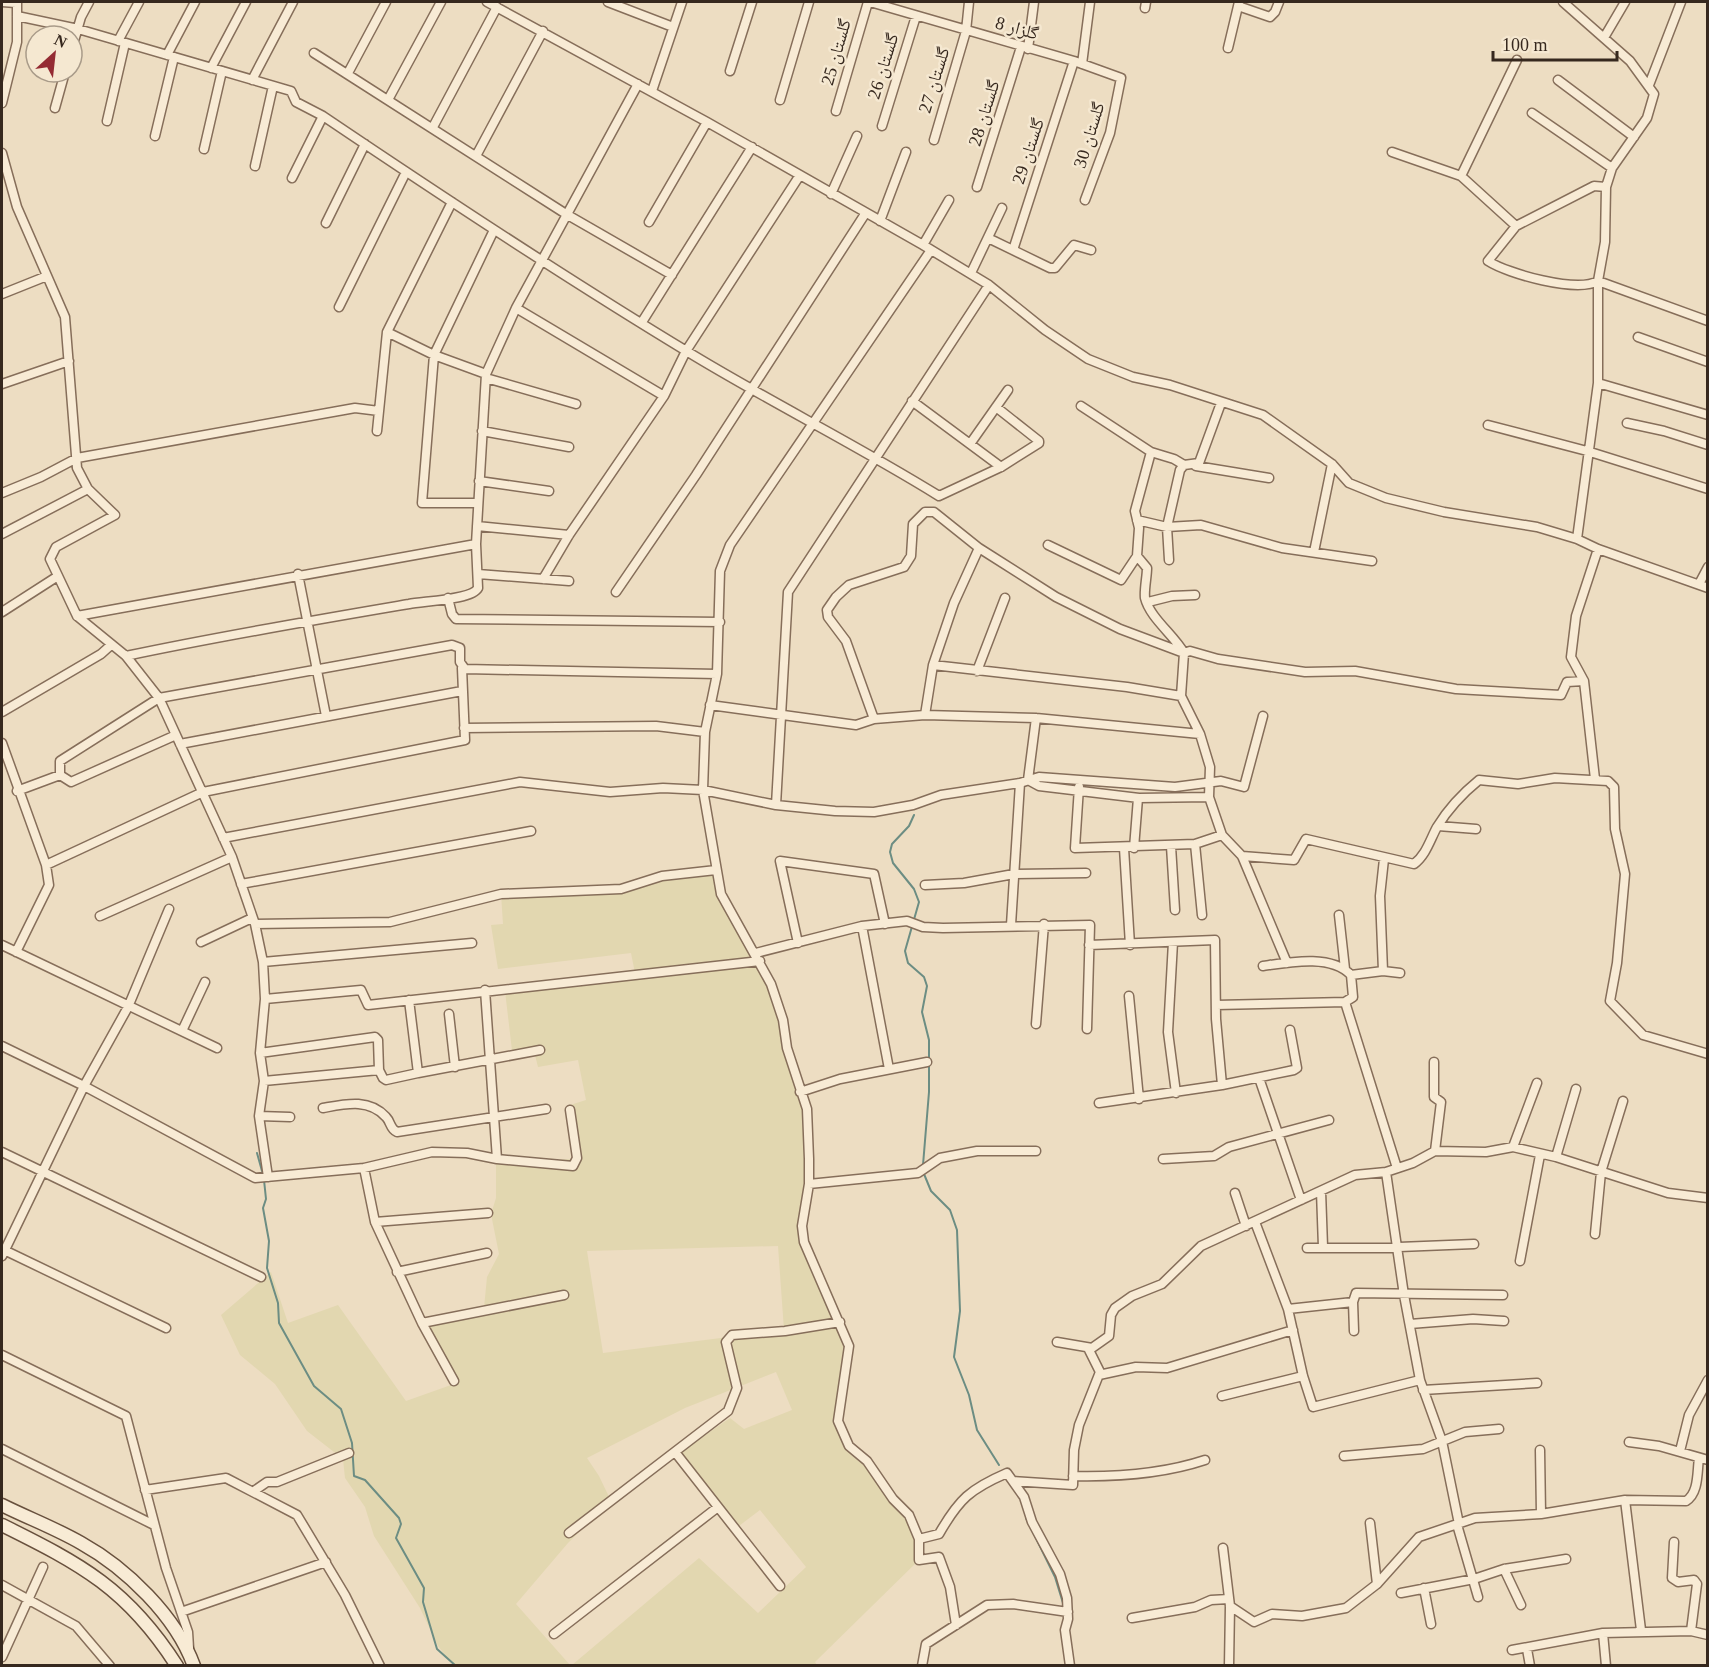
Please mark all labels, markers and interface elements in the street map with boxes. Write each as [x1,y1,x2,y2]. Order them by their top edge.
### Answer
street label: گلزار 8 [993,12,1041,44]
street label: گلستان 25 [817,16,856,88]
north arrow [24,24,84,84]
scale bar [1493,24,1618,62]
street label: گلستان 26 [864,30,904,102]
text: N [52,31,70,51]
text: 100 m [1502,35,1548,55]
street label: گلستان 27 [915,44,955,116]
street label: گلستان 28 [965,77,1005,149]
street label: گلستان 30 [1070,99,1110,171]
street label: گلستان 29 [1008,115,1049,187]

